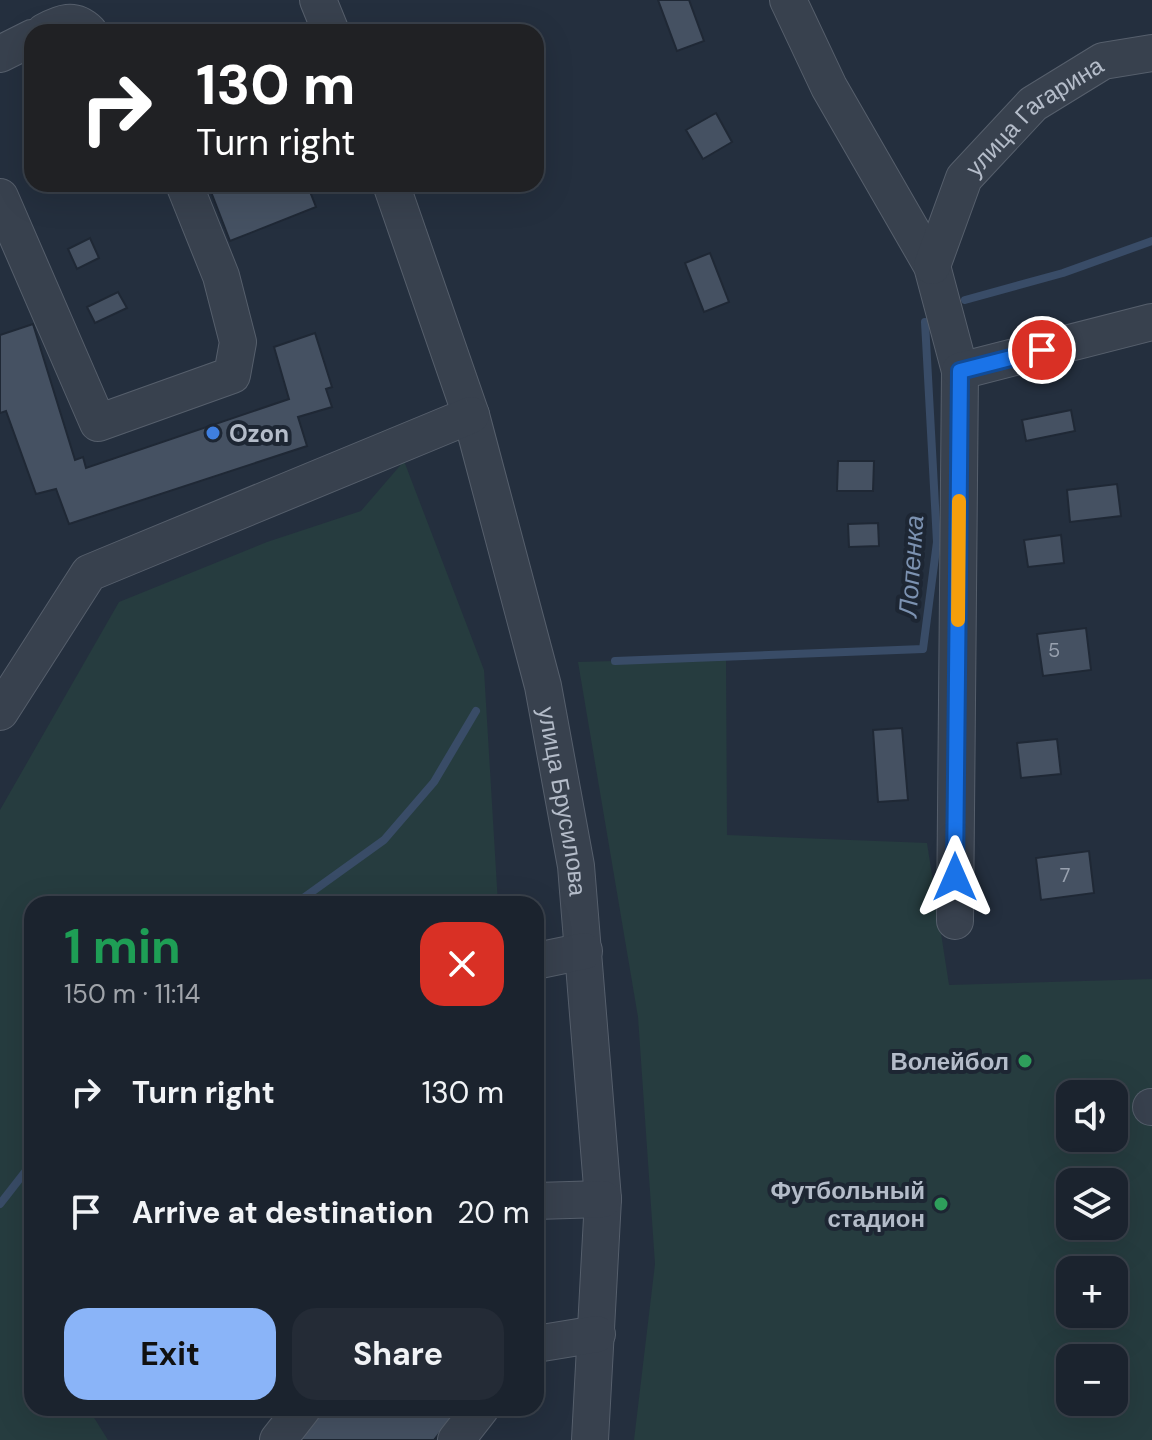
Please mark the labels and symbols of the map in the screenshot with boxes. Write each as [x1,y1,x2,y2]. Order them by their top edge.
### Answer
street label: улица Гагарина [958,49,1109,183]
pin [1008,316,1076,384]
place label: Ozon [229,418,289,449]
marker: Ozon [204,424,222,442]
water label: Лопенка [890,514,932,620]
house number: 5 [1048,637,1060,663]
street label: улица Брусилова [532,704,594,898]
position arrow [913,835,997,919]
house number: 7 [1060,862,1070,888]
place label: Волейбол [890,1046,1009,1077]
marker: Волейбол [1016,1052,1034,1070]
place label: Футбольный стадион [770,1175,925,1234]
marker: Футбольный стадион [932,1195,950,1213]

